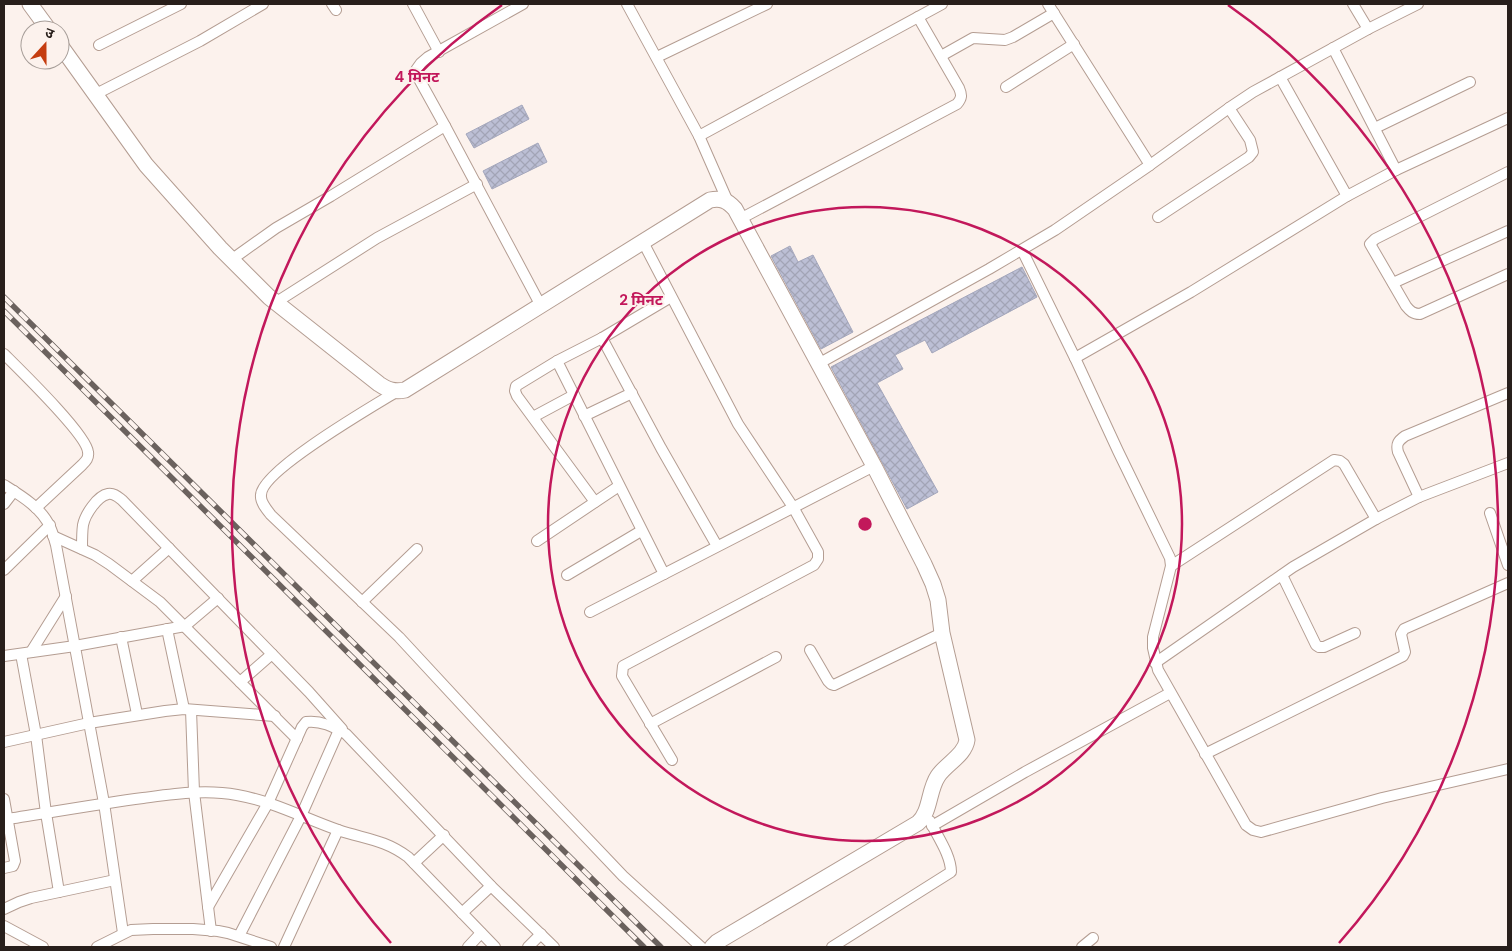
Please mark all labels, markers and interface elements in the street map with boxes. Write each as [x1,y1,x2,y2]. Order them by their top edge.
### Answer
north arrow [20,20,70,70]
text: उ [43,23,57,43]
text: 4 मिनट [395,67,440,87]
text: 2 मिनट [619,290,664,310]
centre of rings [856,515,874,533]

